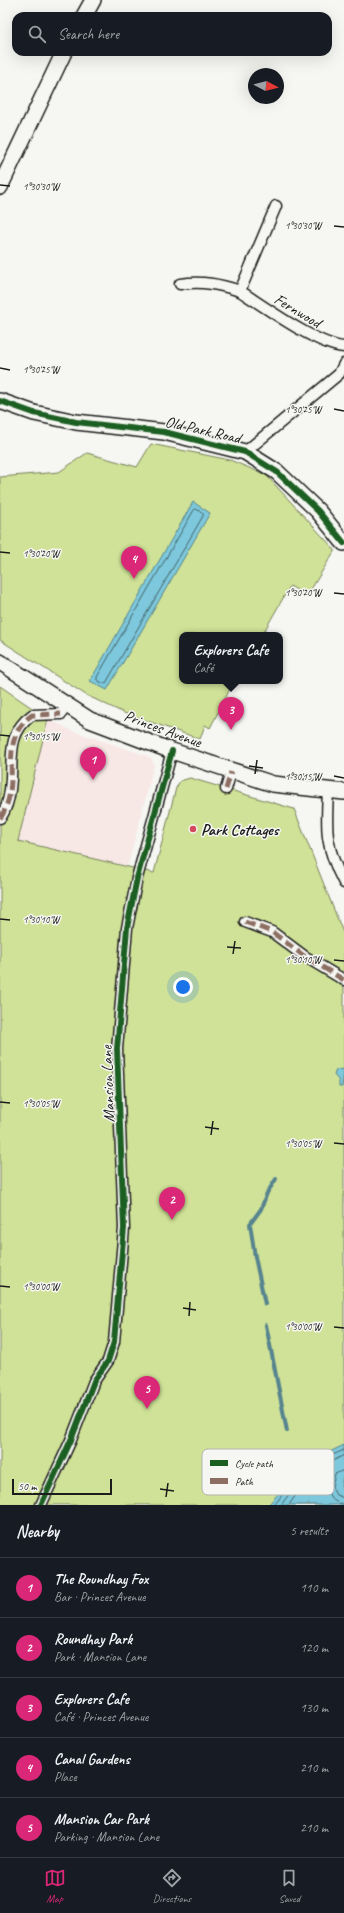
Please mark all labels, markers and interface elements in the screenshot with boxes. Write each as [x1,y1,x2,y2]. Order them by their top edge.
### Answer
search box [12,12,332,56]
icon: search [26,23,48,45]
text: Search here [58,25,119,44]
north arrow [248,68,284,104]
text: 1°30'30"W [23,180,61,193]
text: 1°30'30"W [285,219,323,232]
street label: Fernwood [270,289,327,334]
text: 1°30'25"W [23,363,61,376]
text: 1°30'25"W [285,403,323,416]
street label: Old Park Road [163,412,245,449]
pin: 4 [121,546,147,579]
text: 1°30'20"W [23,547,61,560]
text: 1°30'20"W [285,586,323,599]
popup [179,632,283,684]
text: Explorers Cafe [194,641,268,660]
text: Café [194,660,213,676]
pin: 3 [218,697,244,730]
street label: Princes Avenue [121,706,206,753]
text: 1°30'15"W [23,730,61,743]
pin: 1 [80,747,106,780]
text: 1°30'15"W [285,770,323,783]
place label: Park Cottages [201,820,280,840]
marker: Park Cottages [188,824,198,834]
text: 1°30'10"W [23,913,61,926]
text: 1°30'10"W [285,953,323,966]
your location [173,977,193,997]
street label: Mansion Lane [97,1043,119,1123]
text: 1°30'05"W [23,1097,61,1110]
text: 1°30'05"W [285,1137,323,1150]
pin: 2 [159,1187,185,1220]
text: 1°30'00"W [23,1280,61,1293]
text: 1°30'00"W [285,1320,323,1333]
pin: 5 [134,1376,160,1409]
legend [202,1449,334,1495]
text: Cycle path [235,1456,274,1470]
text: Path [235,1474,254,1488]
scale bar [12,1477,112,1496]
text: 50 m [18,1479,37,1493]
text: Nearby [16,1521,59,1542]
text: 5 results [290,1523,328,1539]
text: The Roundhay Fox [54,1570,148,1589]
text: 1 [26,1580,32,1596]
text: 110 m [300,1580,328,1596]
text: Bar · Princes Avenue [54,1589,146,1605]
text: Roundhay Park [54,1630,132,1649]
text: 2 [26,1640,32,1656]
text: 120 m [300,1640,328,1656]
text: Park · Mansion Lane [54,1649,146,1665]
text: Explorers Cafe [54,1690,129,1709]
text: 3 [26,1700,32,1716]
text: 130 m [300,1700,328,1716]
text: Café · Princes Avenue [54,1709,148,1725]
text: Canal Gardens [54,1750,130,1769]
text: 4 [26,1760,32,1776]
text: 210 m [300,1760,328,1776]
text: Place [54,1769,77,1785]
text: Mansion Car Park [54,1810,149,1829]
text: 5 [26,1820,32,1836]
text: 210 m [300,1820,328,1836]
text: Parking · Mansion Lane [54,1829,159,1845]
tab: Map [44,1867,66,1905]
tab: Directions [153,1867,191,1905]
tab: Saved [278,1867,300,1905]

